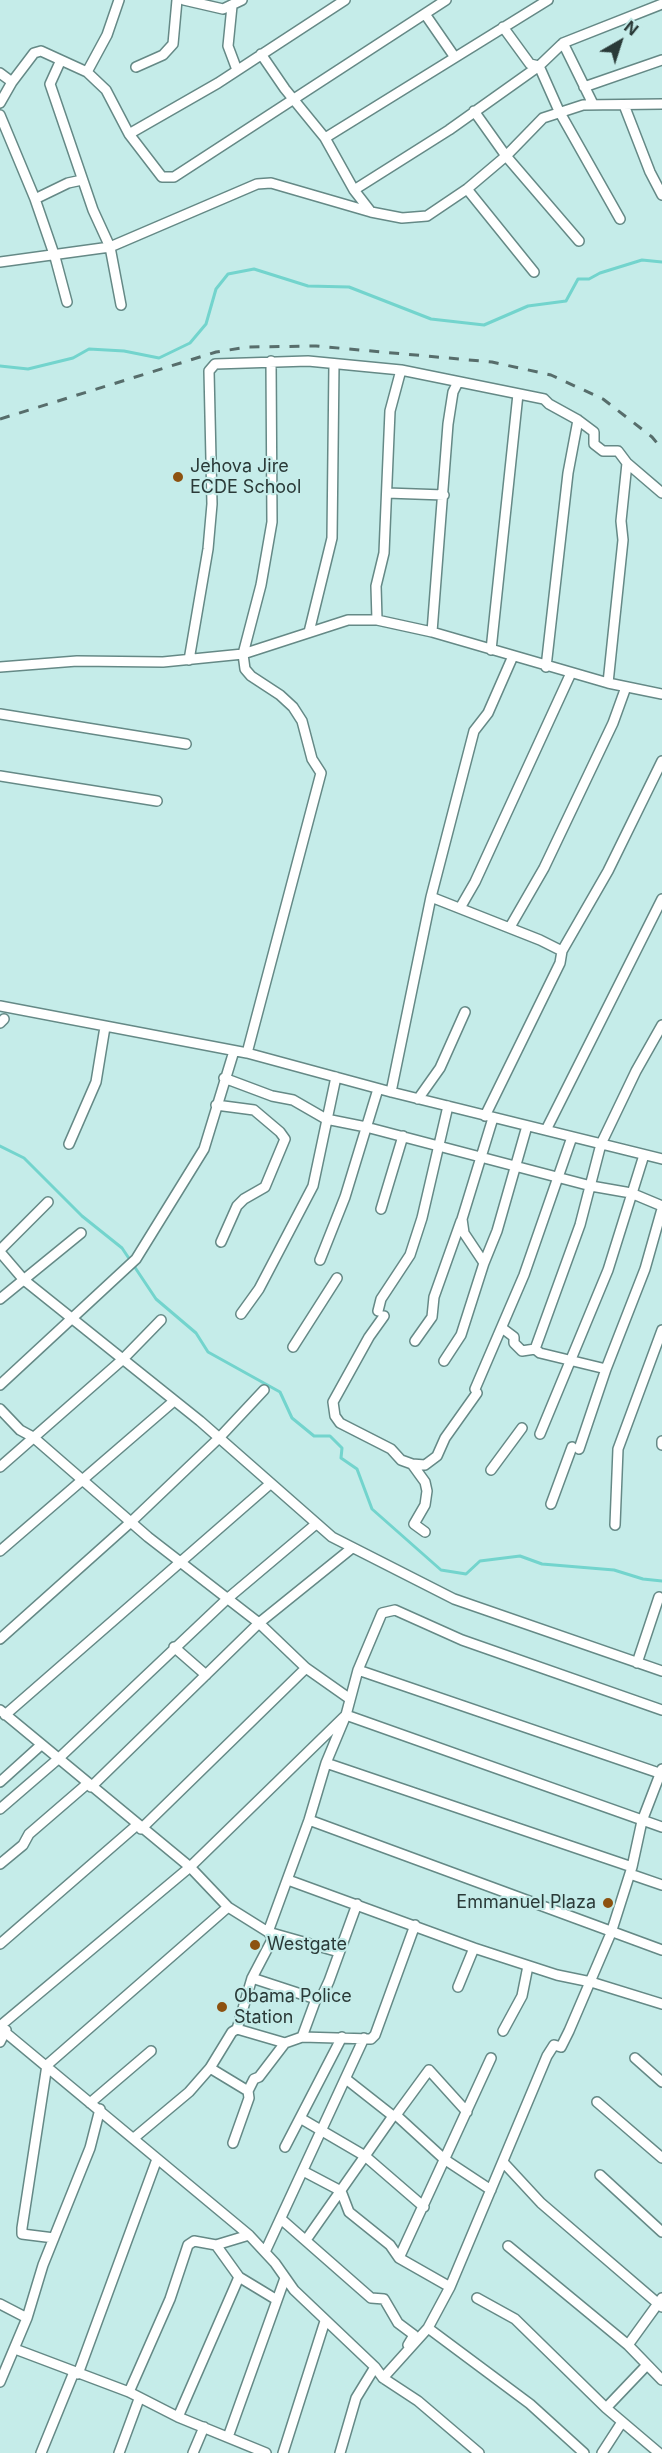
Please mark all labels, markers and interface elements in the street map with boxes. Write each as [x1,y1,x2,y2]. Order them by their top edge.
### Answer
north arrow [590,12,650,72]
text: N [620,16,642,40]
place label: Jehova Jire ECDE School [190,456,301,498]
marker: Jehova Jire ECDE School [171,470,185,484]
place label: Emmanuel Plaza [456,1892,596,1914]
marker: Emmanuel Plaza [601,1896,615,1910]
place label: Westgate [267,1934,347,1956]
marker: Westgate [248,1938,262,1952]
place label: Obama Police Station [234,1986,352,2028]
marker: Obama Police Station [215,2000,229,2014]

